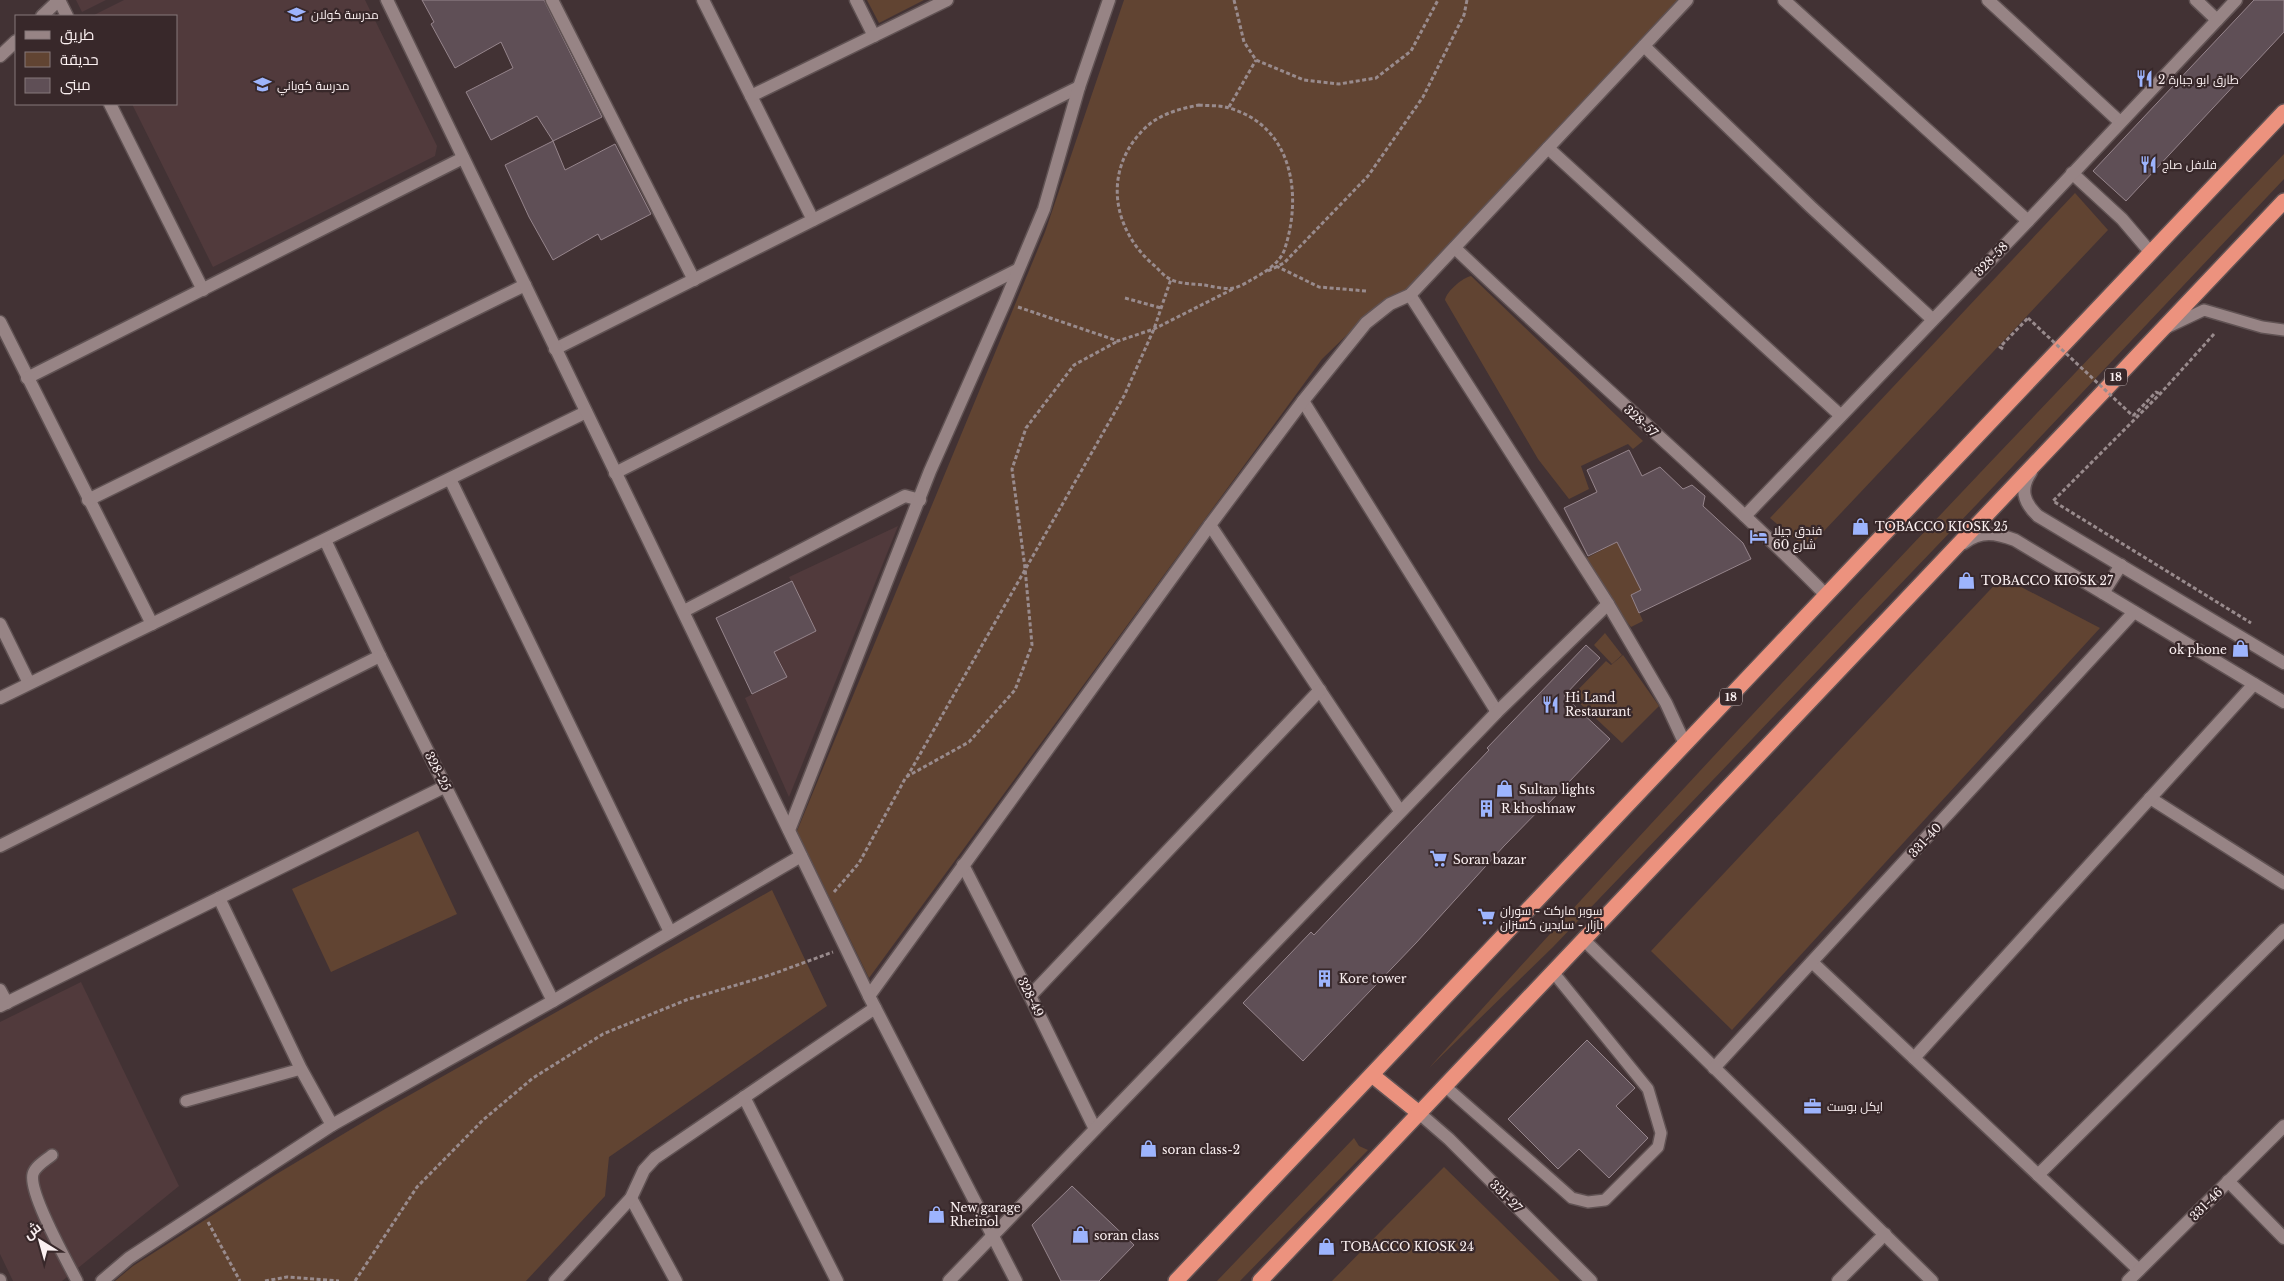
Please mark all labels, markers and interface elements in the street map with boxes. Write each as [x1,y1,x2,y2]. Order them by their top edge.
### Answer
school or university icon: مدرسة كولان [287,4,307,24]
place label: مدرسة كولان [311,7,379,22]
legend [15,15,178,105]
text: طريق [60,25,94,45]
text: حديقة [60,50,99,69]
restaurant icon: طارق ابو جبارة 2 [2134,69,2154,89]
place label: طارق ابو جبارة 2 [2158,72,2239,87]
text: مبنى [60,75,91,95]
school or university icon: مدرسة كوباني [253,75,273,95]
place label: مدرسة كوباني [277,78,350,96]
restaurant icon: فلافل صاج [2138,154,2158,174]
place label: فلافل صاج [2162,157,2217,173]
street label: 328-58 [1971,239,2011,279]
road number: 18 [2105,368,2127,386]
street label: 328-57 [1621,402,1662,441]
shop icon: TOBACCO KIOSK 25 [1851,516,1871,536]
place label: TOBACCO KIOSK 25 [1875,519,2008,534]
place label: فندق جيلا شارع 60 [1773,523,1822,553]
hotel icon: فندق جيلا شارع 60 [1749,527,1769,547]
shop icon: TOBACCO KIOSK 27 [1957,570,1977,590]
place label: TOBACCO KIOSK 27 [1981,573,2114,588]
shop icon: ok phone [2231,639,2251,659]
place label: ok phone [2169,642,2227,657]
road number: 18 [1720,689,1742,706]
place label: Hi Land Restaurant [1565,690,1632,719]
restaurant icon: Hi Land Restaurant [1541,694,1561,714]
street label: 328-25 [422,749,454,793]
shop icon: Sultan lights [1495,779,1515,799]
place label: Sultan lights [1519,782,1595,797]
building icon: R khoshnaw [1477,798,1497,818]
place label: R khoshnaw [1501,801,1576,816]
street label: 331-40 [1905,820,1945,860]
supermarket icon: Soran bazar [1429,849,1449,869]
place label: Soran bazar [1453,852,1527,867]
place label: سوبر ماركت - سوران بازار - سايدين كسنزان [1500,903,1603,932]
supermarket icon: سوبر ماركت - سوران بازار - سايدين كسنزان [1476,907,1496,927]
building icon: Kore tower [1315,968,1335,988]
place label: Kore tower [1339,971,1407,986]
street label: 328-49 [1015,975,1047,1019]
office icon: ايكل بوست [1803,1096,1823,1116]
place label: ايكل بوست [1827,1099,1883,1114]
shop icon: soran class-2 [1138,1139,1158,1159]
place label: soran class-2 [1162,1142,1240,1157]
street label: 331-27 [1487,1177,1526,1216]
street label: 331-46 [2186,1184,2226,1224]
place label: New garage Rheinol [950,1200,1021,1229]
shop icon: New garage Rheinol [926,1204,946,1224]
north arrow [15,1216,65,1266]
text: ش [20,1218,45,1243]
shop icon: soran class [1070,1225,1090,1245]
place label: soran class [1094,1228,1159,1243]
shop icon: TOBACCO KIOSK 24 [1317,1236,1337,1256]
place label: TOBACCO KIOSK 24 [1341,1239,1474,1254]

